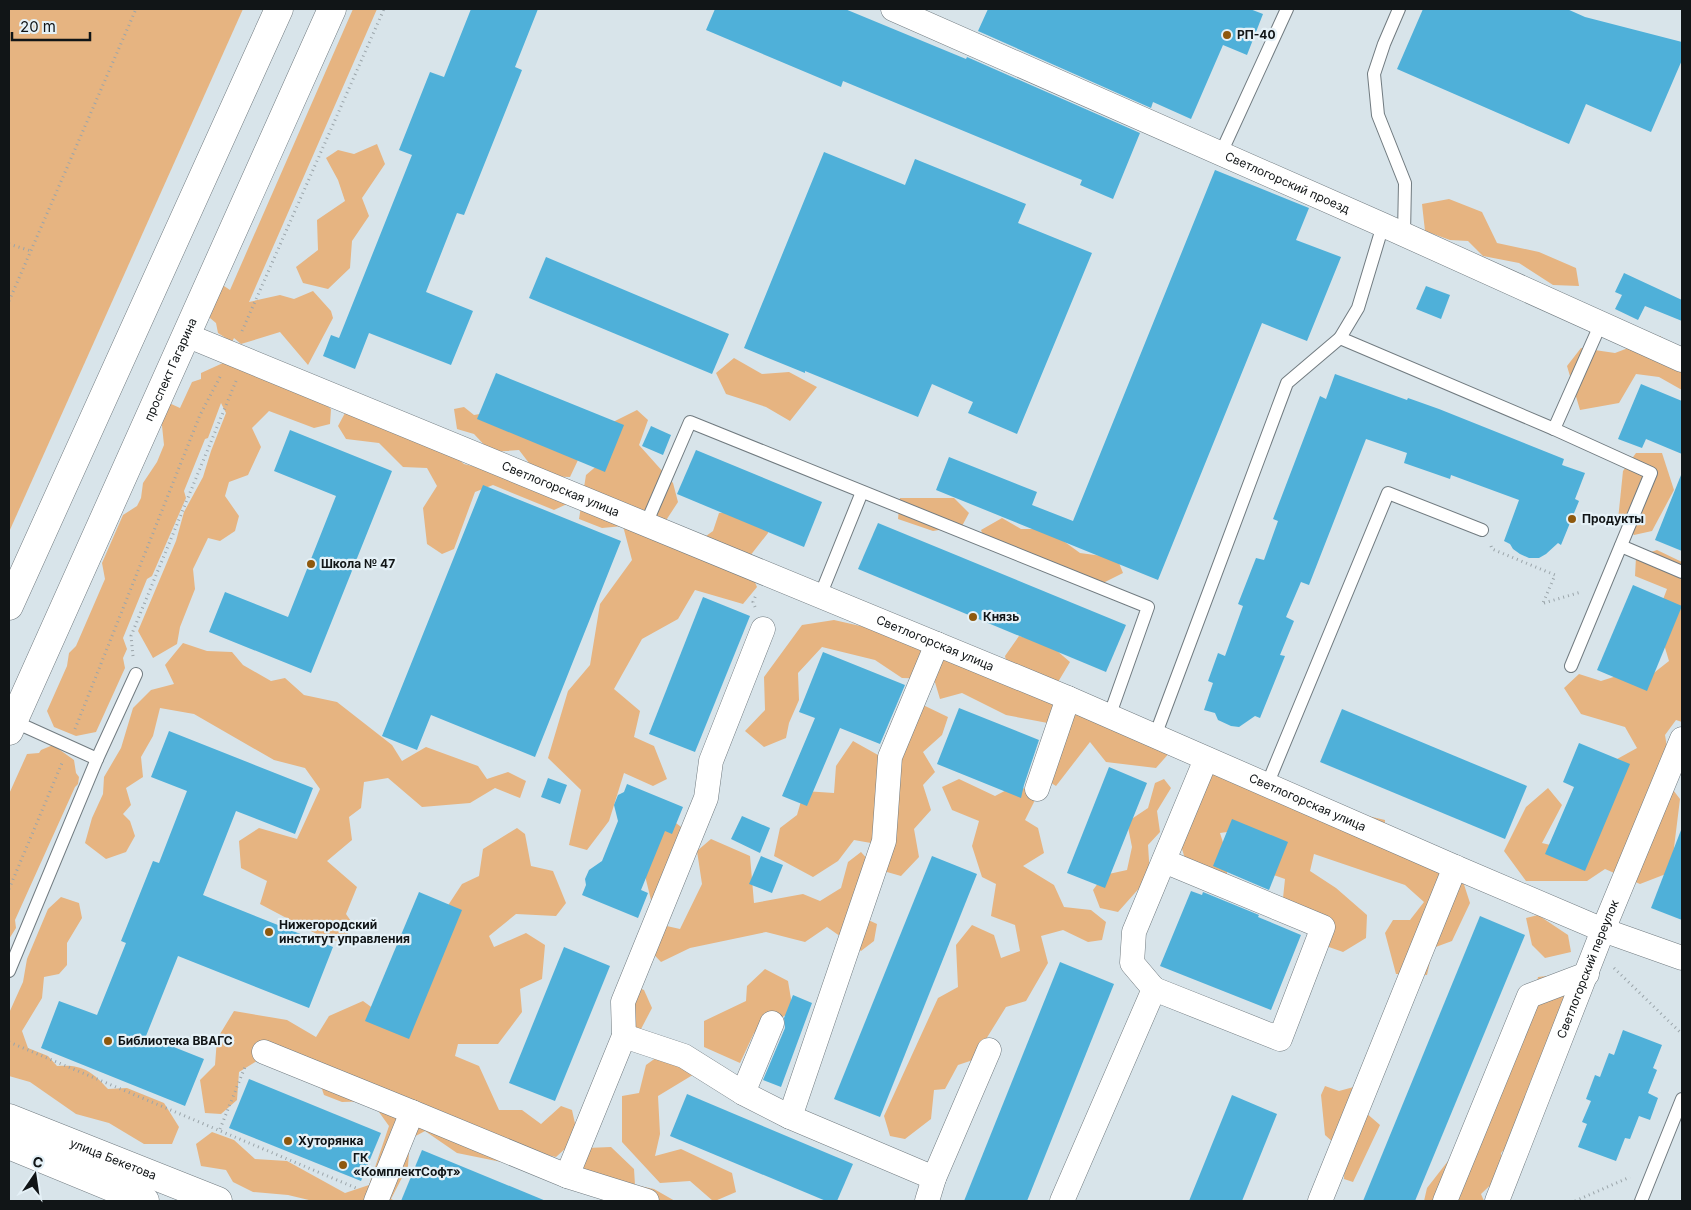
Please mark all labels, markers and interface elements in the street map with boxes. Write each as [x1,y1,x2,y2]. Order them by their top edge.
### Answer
scale bar [12,10,90,42]
text: 20 m [20,17,56,36]
place label: РП-40 [1237,27,1276,42]
marker: РП-40 [1221,29,1233,41]
street label: Светлогорский проезд [1223,148,1353,217]
street label: проспект Гагарина [141,316,200,423]
street label: Светлогорская улица [500,458,622,520]
place label: Продукты [1582,511,1644,526]
marker: Продукты [1566,513,1578,525]
place label: Школа № 47 [321,556,395,571]
marker: Школа № 47 [305,558,317,570]
place label: Князь [983,609,1019,624]
marker: Князь [967,611,979,623]
street label: Светлогорская улица [874,612,996,674]
street label: Светлогорская улица [1247,770,1368,834]
street label: Светлогорский переулок [1553,897,1622,1041]
place label: Нижегородский институт управления [279,917,410,946]
marker: Нижегородский институт управления [263,926,275,938]
place label: Библиотека ВВАГС [118,1033,233,1048]
marker: Библиотека ВВАГС [102,1035,114,1047]
place label: Хуторянка [298,1133,363,1148]
street label: улица Бекетова [68,1135,159,1183]
marker: Хуторянка [282,1135,294,1147]
north arrow [10,1150,60,1200]
place label: ГК «КомплектСофт» [353,1150,461,1179]
text: С [31,1152,45,1171]
marker: ГК «КомплектСофт» [337,1159,349,1171]

